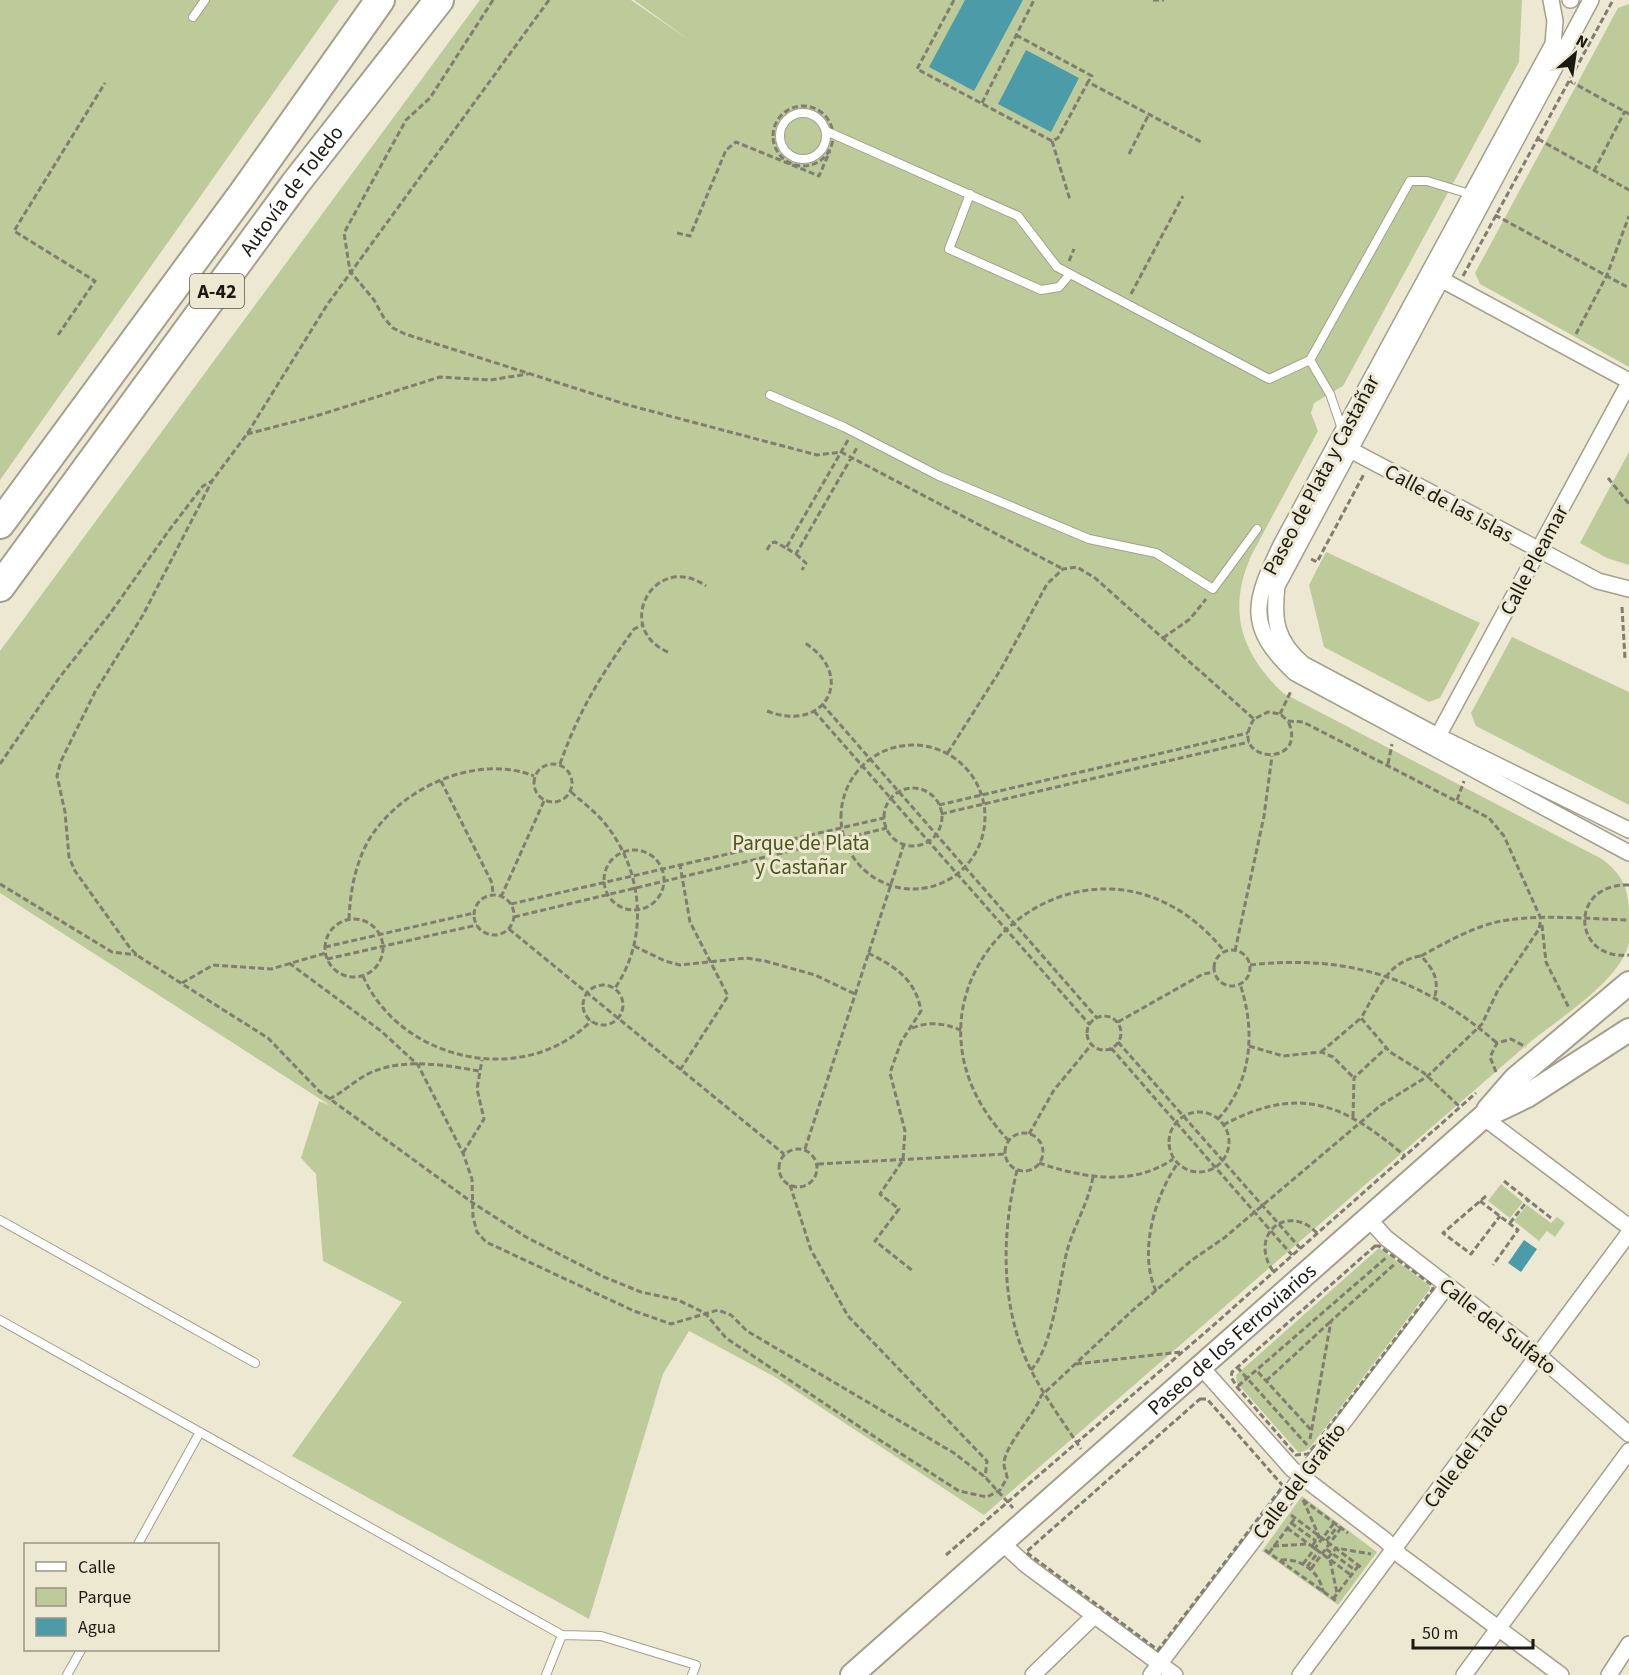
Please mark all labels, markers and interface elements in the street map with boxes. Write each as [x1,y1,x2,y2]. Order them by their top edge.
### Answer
north arrow [1545,24,1605,84]
text: N [1572,30,1592,54]
street label: Autovía de Toledo [232,119,351,262]
road number: A-42 [190,274,244,308]
street label: Paseo de Plata y Castañar [1255,369,1387,581]
street label: Calle de las Islas [1379,456,1519,550]
street label: Calle Pleamar [1492,499,1576,621]
park label: Parque de Plata y Castañar [732,828,870,882]
street label: Paseo de los Ferroviarios [1141,1256,1323,1422]
street label: Calle del Sulfato [1433,1271,1563,1381]
street label: Calle del Talco [1416,1396,1516,1514]
street label: Calle del Grafito [1245,1416,1353,1546]
legend [24,1543,219,1651]
text: Calle [78,1555,116,1580]
text: Parque [78,1585,131,1610]
scale bar [1413,1612,1533,1650]
text: Agua [78,1615,116,1640]
text: 50 m [1422,1621,1458,1646]

